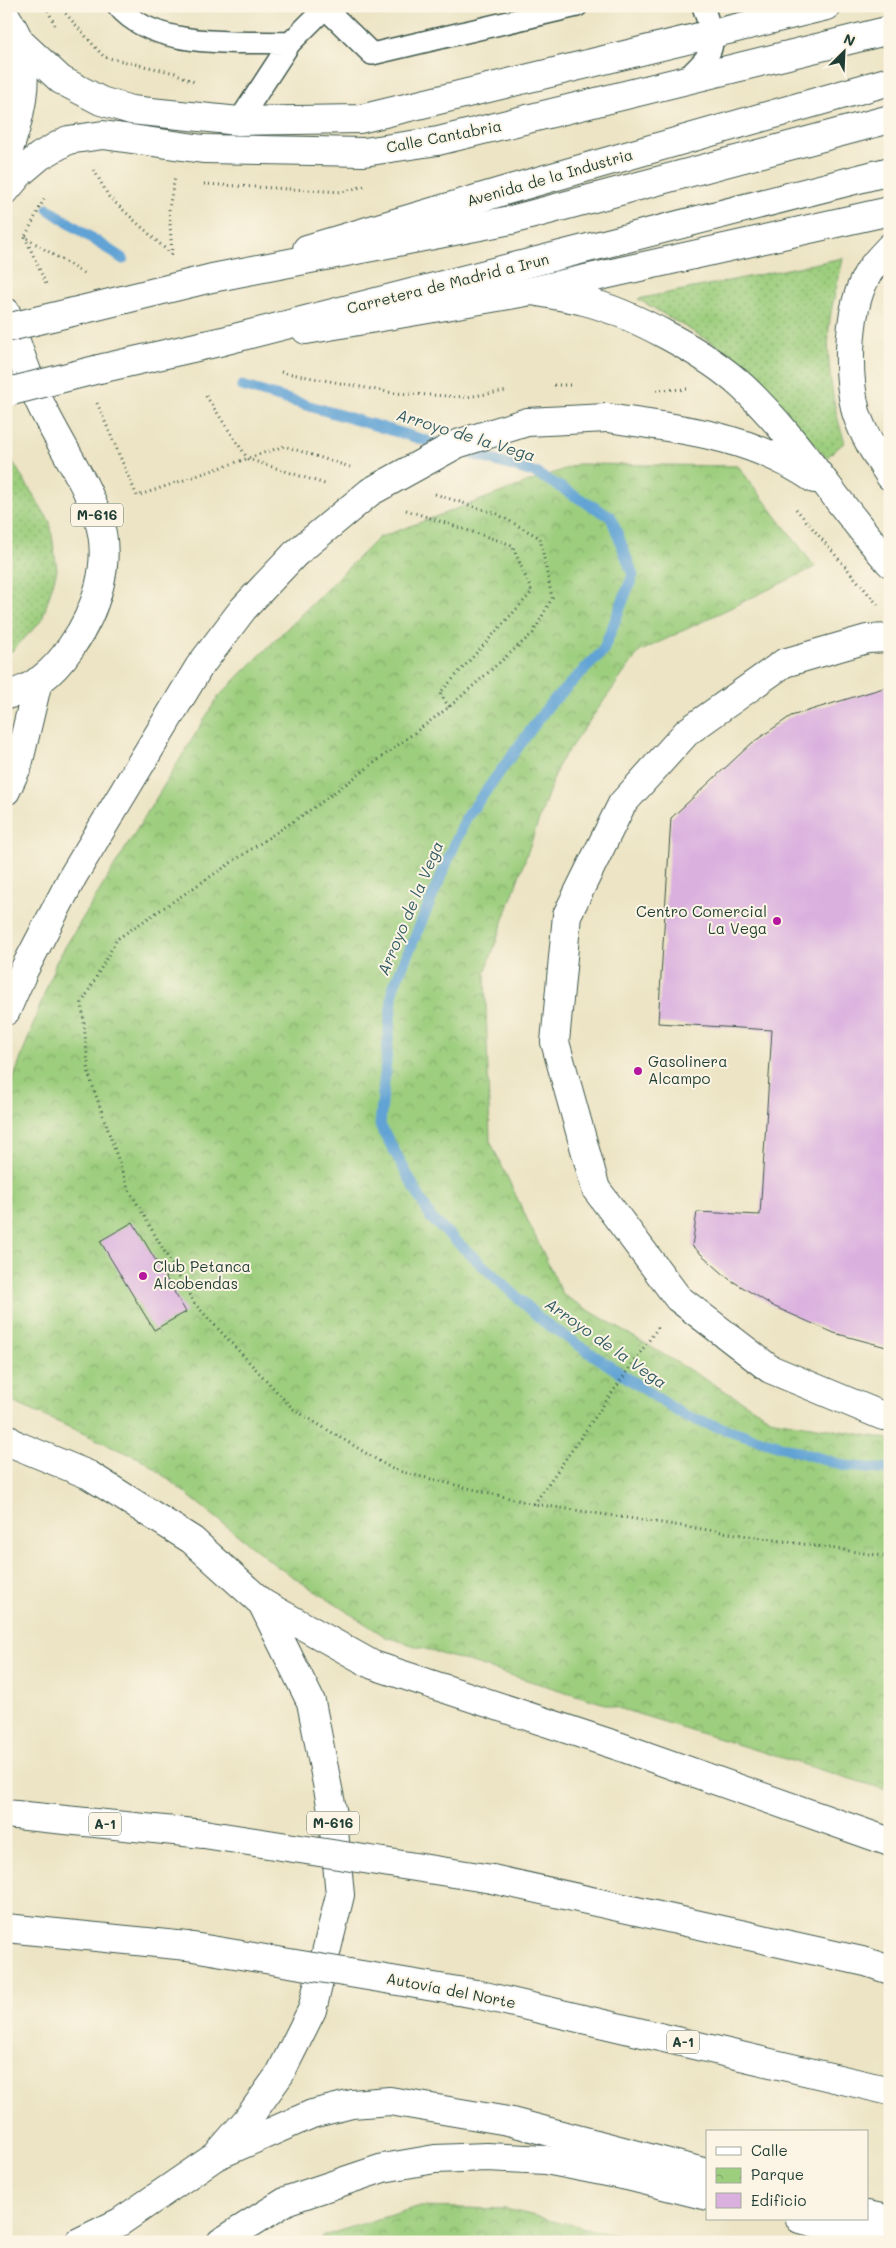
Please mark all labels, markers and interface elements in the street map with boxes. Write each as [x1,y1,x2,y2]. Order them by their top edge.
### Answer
north arrow [818,28,868,78]
text: N [841,29,858,51]
street label: Calle Cantabria [384,115,503,157]
street label: Avenida de la Industria [464,144,635,210]
street label: Carretera de Madrid a Irun [345,248,551,318]
water label: Arroyo de la Vega [394,403,538,466]
road number: M-616 [71,504,123,526]
water label: Arroyo de la Vega [372,838,447,978]
place label: Centro Comercial La Vega [636,901,767,938]
marker: Centro Comercial La Vega [771,915,783,927]
place label: Gasolinera Alcampo [648,1051,727,1088]
marker: Gasolinera Alcampo [632,1065,644,1077]
place label: Club Petanca Alcobendas [153,1256,251,1293]
marker: Club Petanca Alcobendas [137,1270,149,1282]
water label: Arroyo de la Vega [541,1293,671,1392]
road number: A-1 [89,1812,121,1836]
road number: M-616 [307,1812,359,1835]
street label: Autovía del Norte [385,1968,518,2012]
road number: A-1 [667,2030,699,2054]
legend [706,2130,868,2220]
text: Calle [751,2140,788,2160]
text: Parque [751,2164,804,2184]
text: Edificio [751,2190,807,2210]

